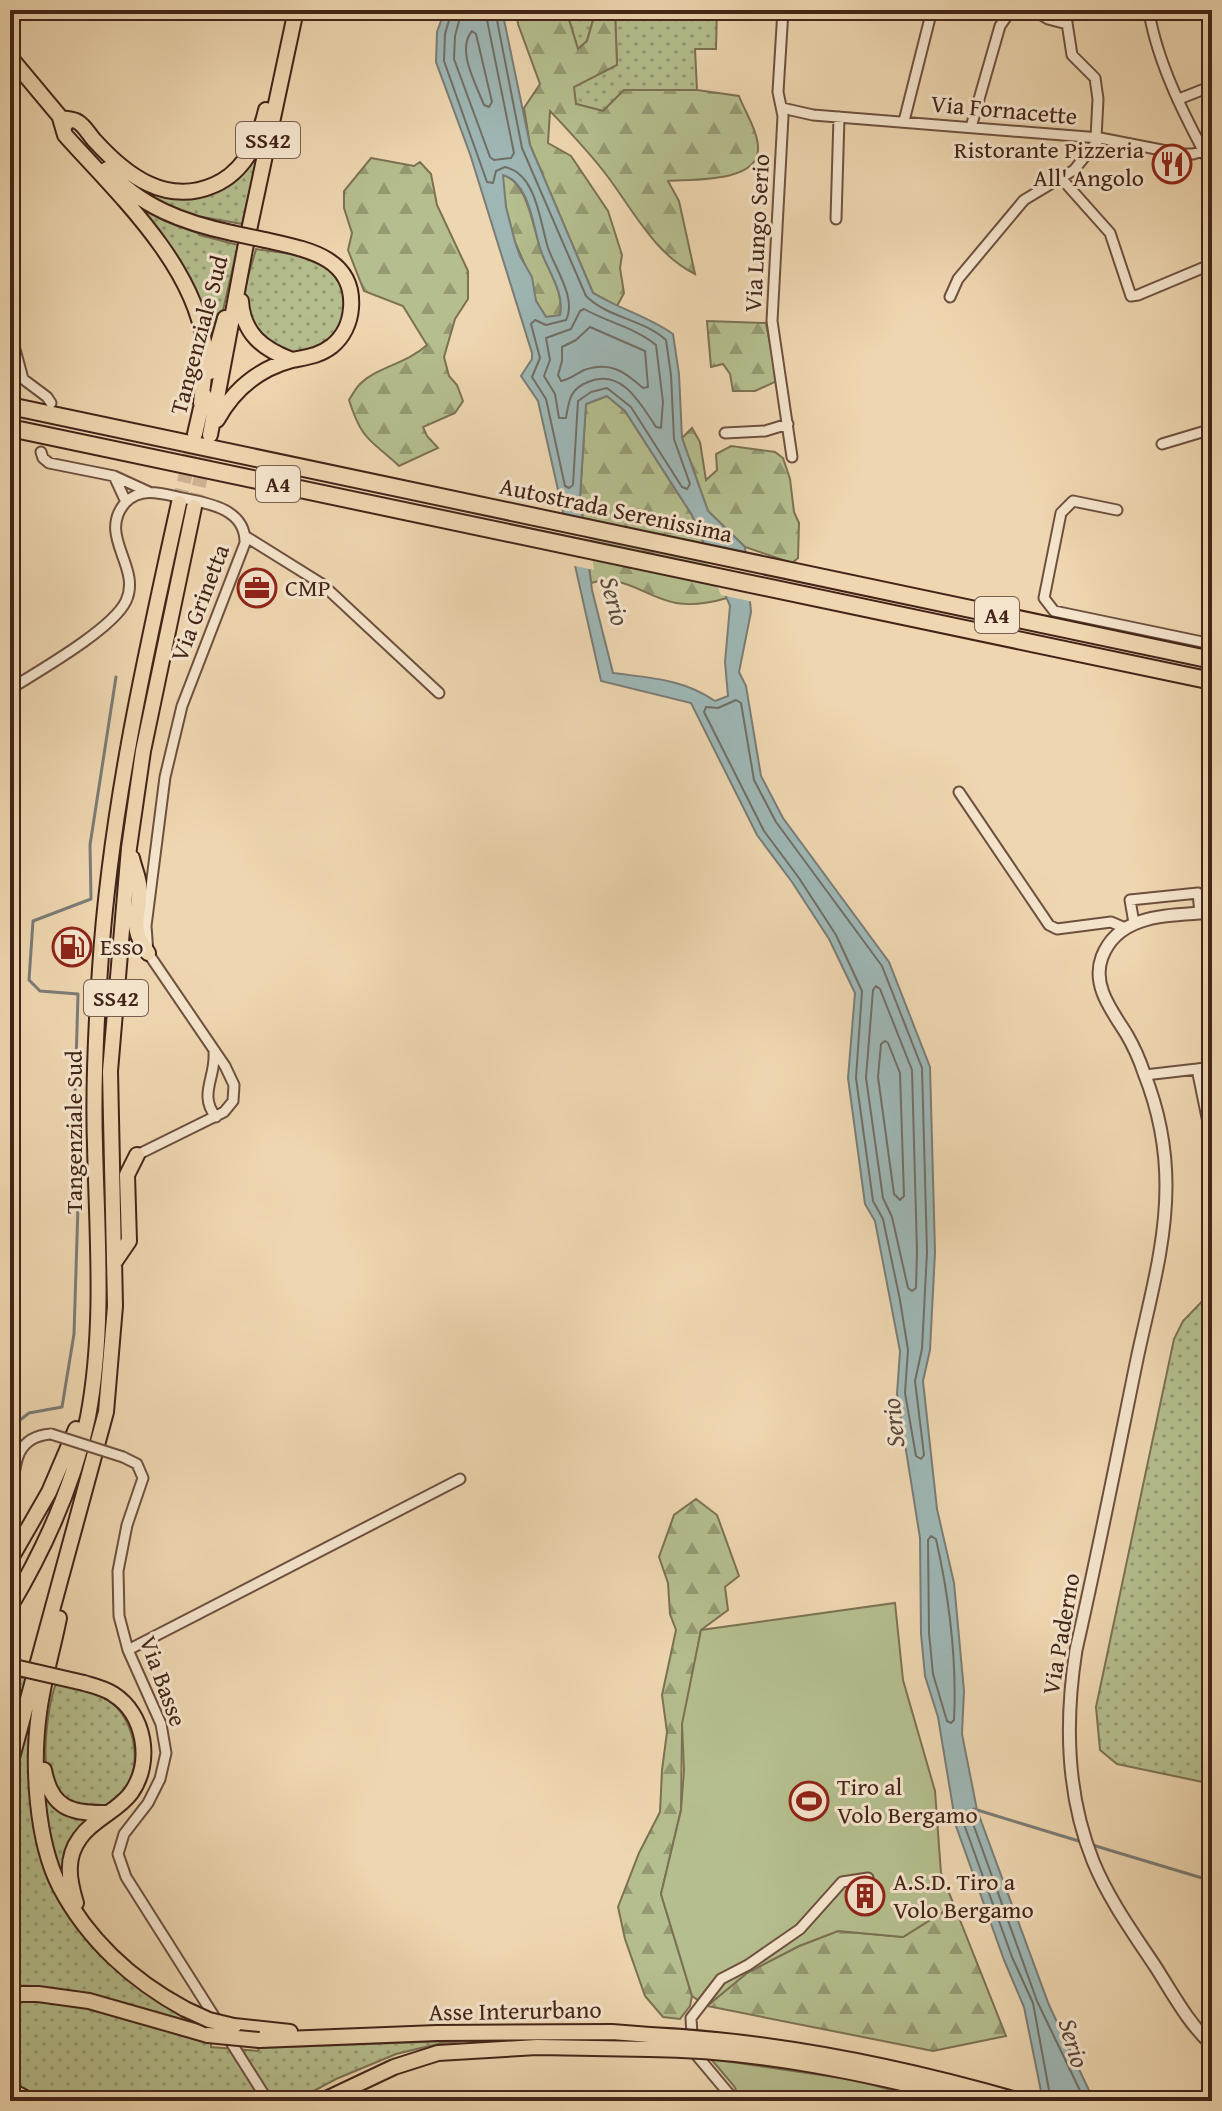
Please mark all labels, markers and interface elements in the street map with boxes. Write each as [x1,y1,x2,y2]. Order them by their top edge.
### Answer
street label: Via Fornacette [929,86,1079,133]
road number: SS42 [236,122,300,158]
place label: Ristorante Pizzeria All' Angolo [954,132,1145,195]
restaurant icon: Ristorante Pizzeria All' Angolo [1151,143,1193,185]
street label: Via Lungo Serio [735,153,778,313]
street label: Tangenziale Sud [160,251,237,418]
road number: A4 [256,466,300,502]
street label: Autostrada Serenissima [496,468,737,551]
street label: Via Grinetta [161,539,238,666]
office icon: CMP [236,567,278,609]
place label: CMP [285,570,331,605]
water label: Serio [590,572,641,630]
road number: A4 [975,597,1019,633]
fuel station icon: Esso [51,926,93,968]
place label: Esso [100,929,143,964]
road number: SS42 [84,980,148,1016]
street label: Tangenziale Sud [56,1050,91,1214]
water label: Serio [871,1396,914,1450]
street label: Via Paderno [1033,1570,1088,1698]
street label: Via Basse [131,1631,196,1731]
place label: Tiro al Volo Bergamo [837,1769,978,1832]
sports icon: Tiro al Volo Bergamo [788,1780,830,1822]
place label: A.S.D. Tiro a Volo Bergamo [893,1864,1034,1927]
building icon: A.S.D. Tiro a Volo Bergamo [844,1875,886,1917]
street label: Asse Interurbano [428,1991,602,2030]
water label: Serio [1049,2013,1100,2072]

